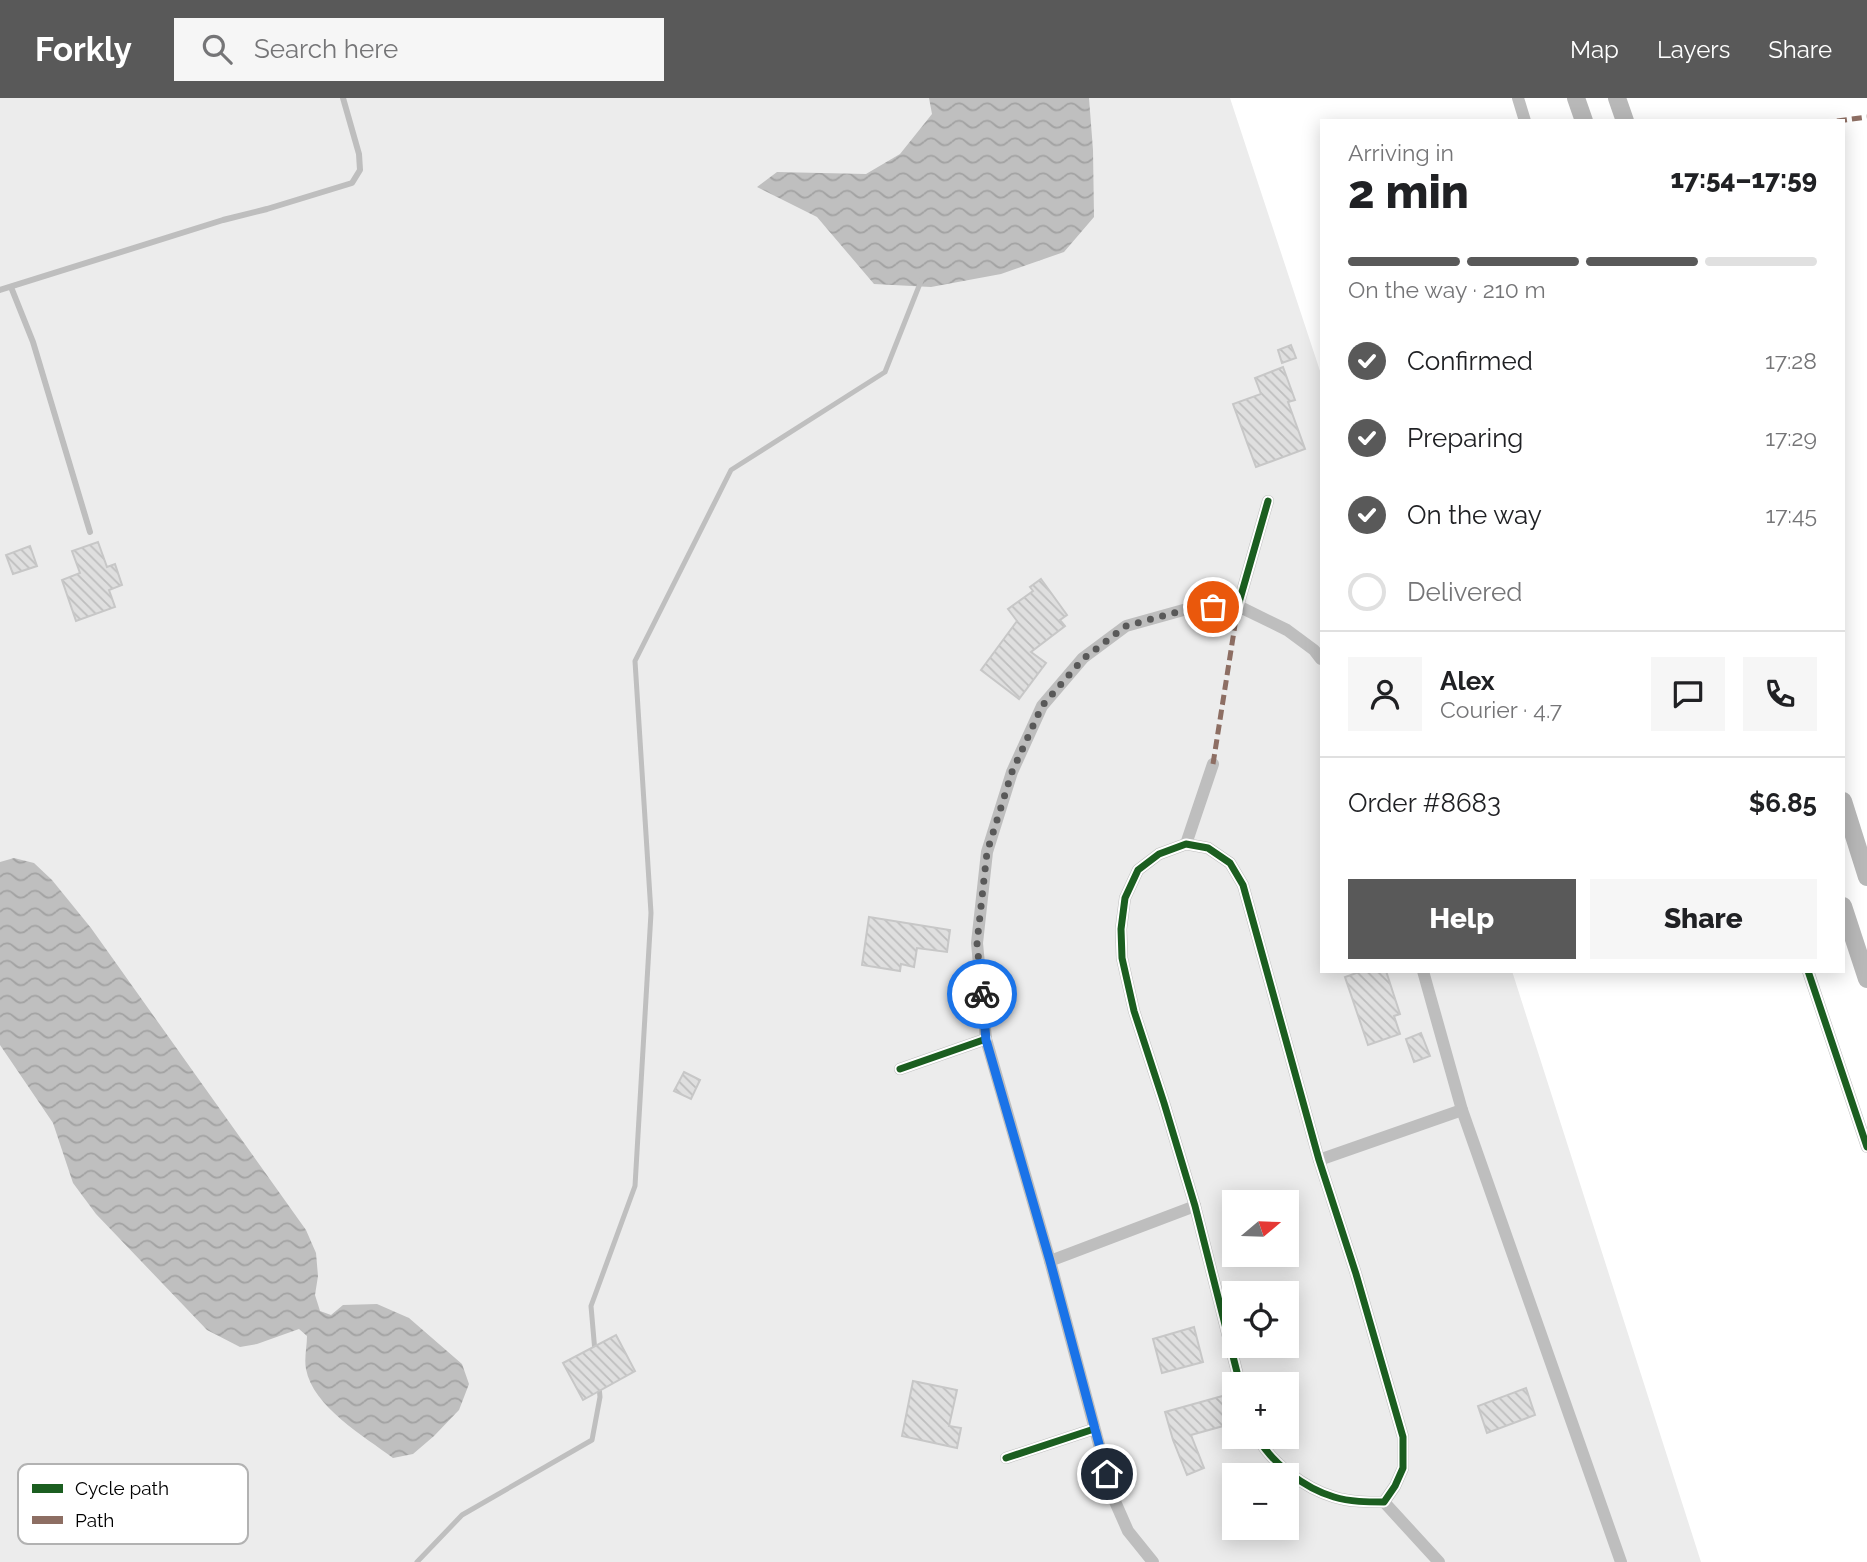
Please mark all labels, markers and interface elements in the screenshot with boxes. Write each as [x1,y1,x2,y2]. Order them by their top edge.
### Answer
search box [174,18,664,81]
text: Forkly [35,30,132,69]
icon: search [198,30,236,68]
text: Search here [254,34,398,64]
text: Map [1570,35,1619,64]
text: Layers [1657,35,1730,64]
text: Share [1768,35,1832,64]
text: Arriving in [1348,139,1454,166]
text: 17:54–17:59 [1671,164,1817,194]
text: 2 min [1348,165,1469,219]
text: On the way · 210 m [1348,276,1546,303]
icon: check [1348,342,1386,380]
text: Confirmed [1407,346,1533,376]
text: 17:28 [1765,347,1817,374]
icon: check [1348,419,1386,457]
text: Preparing [1407,423,1523,453]
text: 17:29 [1765,424,1817,451]
icon: check [1348,496,1386,534]
text: On the way [1407,500,1542,530]
text: 17:45 [1766,501,1817,528]
pin [1183,577,1243,637]
text: Delivered [1407,577,1522,607]
icon: bag [1194,588,1232,626]
button: person [1348,657,1422,731]
button: chat [1651,657,1725,731]
button: phone [1743,657,1817,731]
text: Alex [1440,666,1495,696]
text: Courier · 4.7 [1440,696,1562,723]
text: Order #8683 [1348,788,1501,818]
text: $6.85 [1749,788,1817,818]
button: Help [1348,879,1576,959]
button: Share [1590,879,1817,959]
courier [947,959,1017,1029]
icon: bike [963,975,1001,1013]
north arrow [1222,1190,1298,1267]
map controls [1222,1190,1299,1540]
button: locate [1222,1281,1299,1358]
button: + [1222,1372,1299,1449]
pin [1077,1444,1137,1504]
icon: home [1088,1455,1126,1493]
button: − [1222,1463,1299,1540]
legend [18,1464,248,1544]
text: Cycle path [75,1477,169,1499]
text: Path [75,1509,114,1531]

